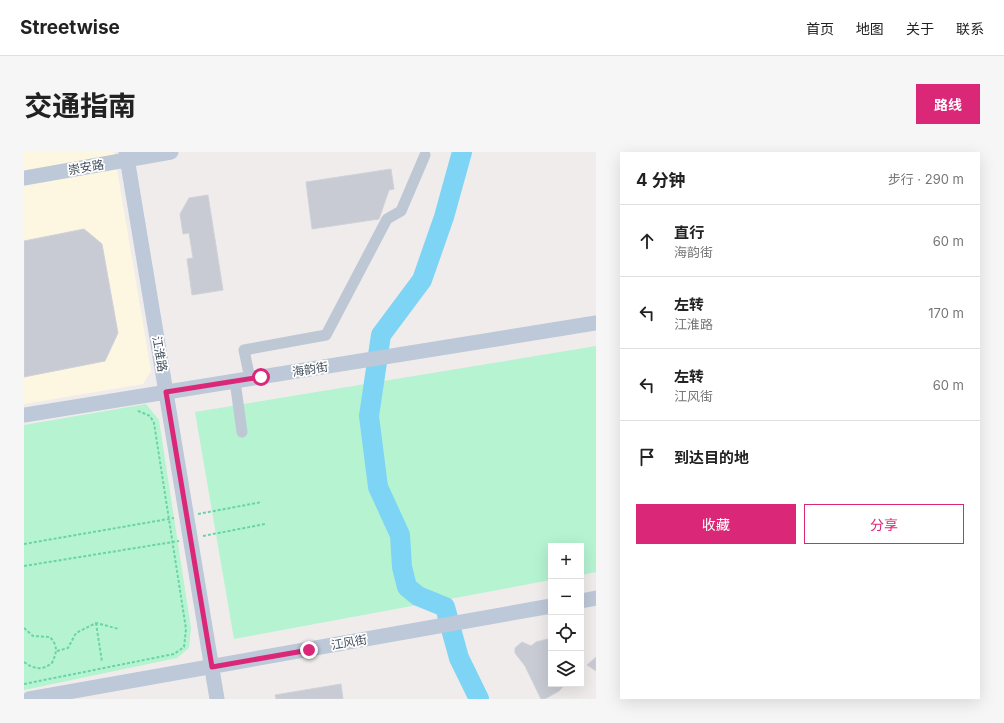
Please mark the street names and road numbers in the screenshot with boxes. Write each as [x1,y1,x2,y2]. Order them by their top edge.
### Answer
street label: 崇安路 [67,156,105,178]
street label: 江淮路 [149,335,171,373]
street label: 海韵街 [291,359,329,379]
street label: 江风街 [330,631,368,653]

